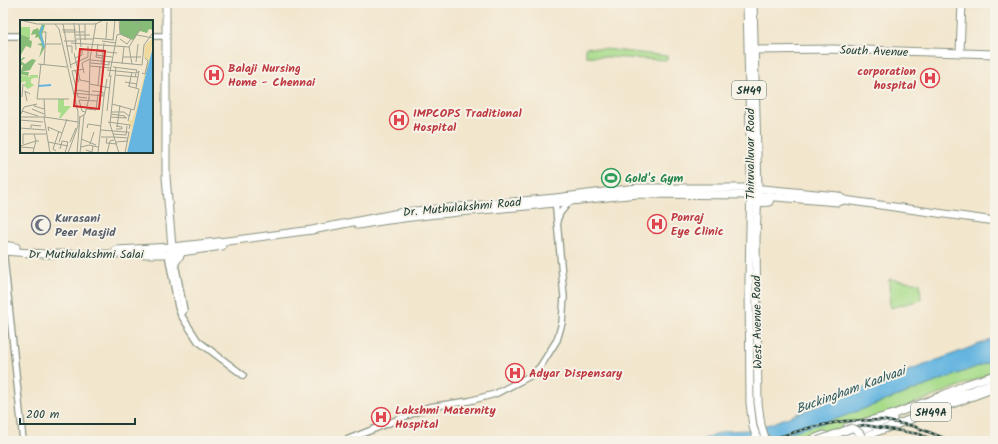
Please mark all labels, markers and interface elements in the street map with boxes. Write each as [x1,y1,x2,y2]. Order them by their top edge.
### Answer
inset map [20,20,153,153]
street label: South Avenue [839,41,909,62]
place label: Balaji Nursing Home - Chennai [228,59,316,92]
place label: corporation hospital [857,62,917,95]
hospital icon: Balaji Nursing Home - Chennai [203,64,225,86]
hospital icon: corporation hospital [919,67,941,89]
road number: SH49 [732,81,766,99]
place label: IMPCOPS Traditional Hospital [413,104,522,137]
street label: Thiruvalluvar Road [741,107,760,200]
hospital icon: IMPCOPS Traditional Hospital [388,109,410,131]
sports icon: Gold's Gym [600,167,622,189]
place label: Gold's Gym [625,169,684,188]
street label: Dr. Muthulakshmi Road [402,193,523,222]
place label: Ponraj Eye Clinic [671,208,724,241]
place label: Kurasani Peer Masjid [55,209,116,242]
hospital icon: Ponraj Eye Clinic [646,213,668,235]
mosque icon: Kurasani Peer Masjid [30,214,52,236]
street label: Dr Muthulakshmi Salai [29,245,145,264]
street label: West Avenue Road [747,274,768,369]
water label: Buckingham Kaalvaai [793,360,911,420]
hospital icon: Adyar Dispensary [504,362,526,384]
place label: Adyar Dispensary [529,364,623,383]
scale bar [20,400,135,426]
place label: Lakshmi Maternity Hospital [395,401,497,434]
road number: SH49A [911,403,951,421]
text: 200 m [26,405,60,424]
hospital icon: Lakshmi Maternity Hospital [370,406,392,428]

